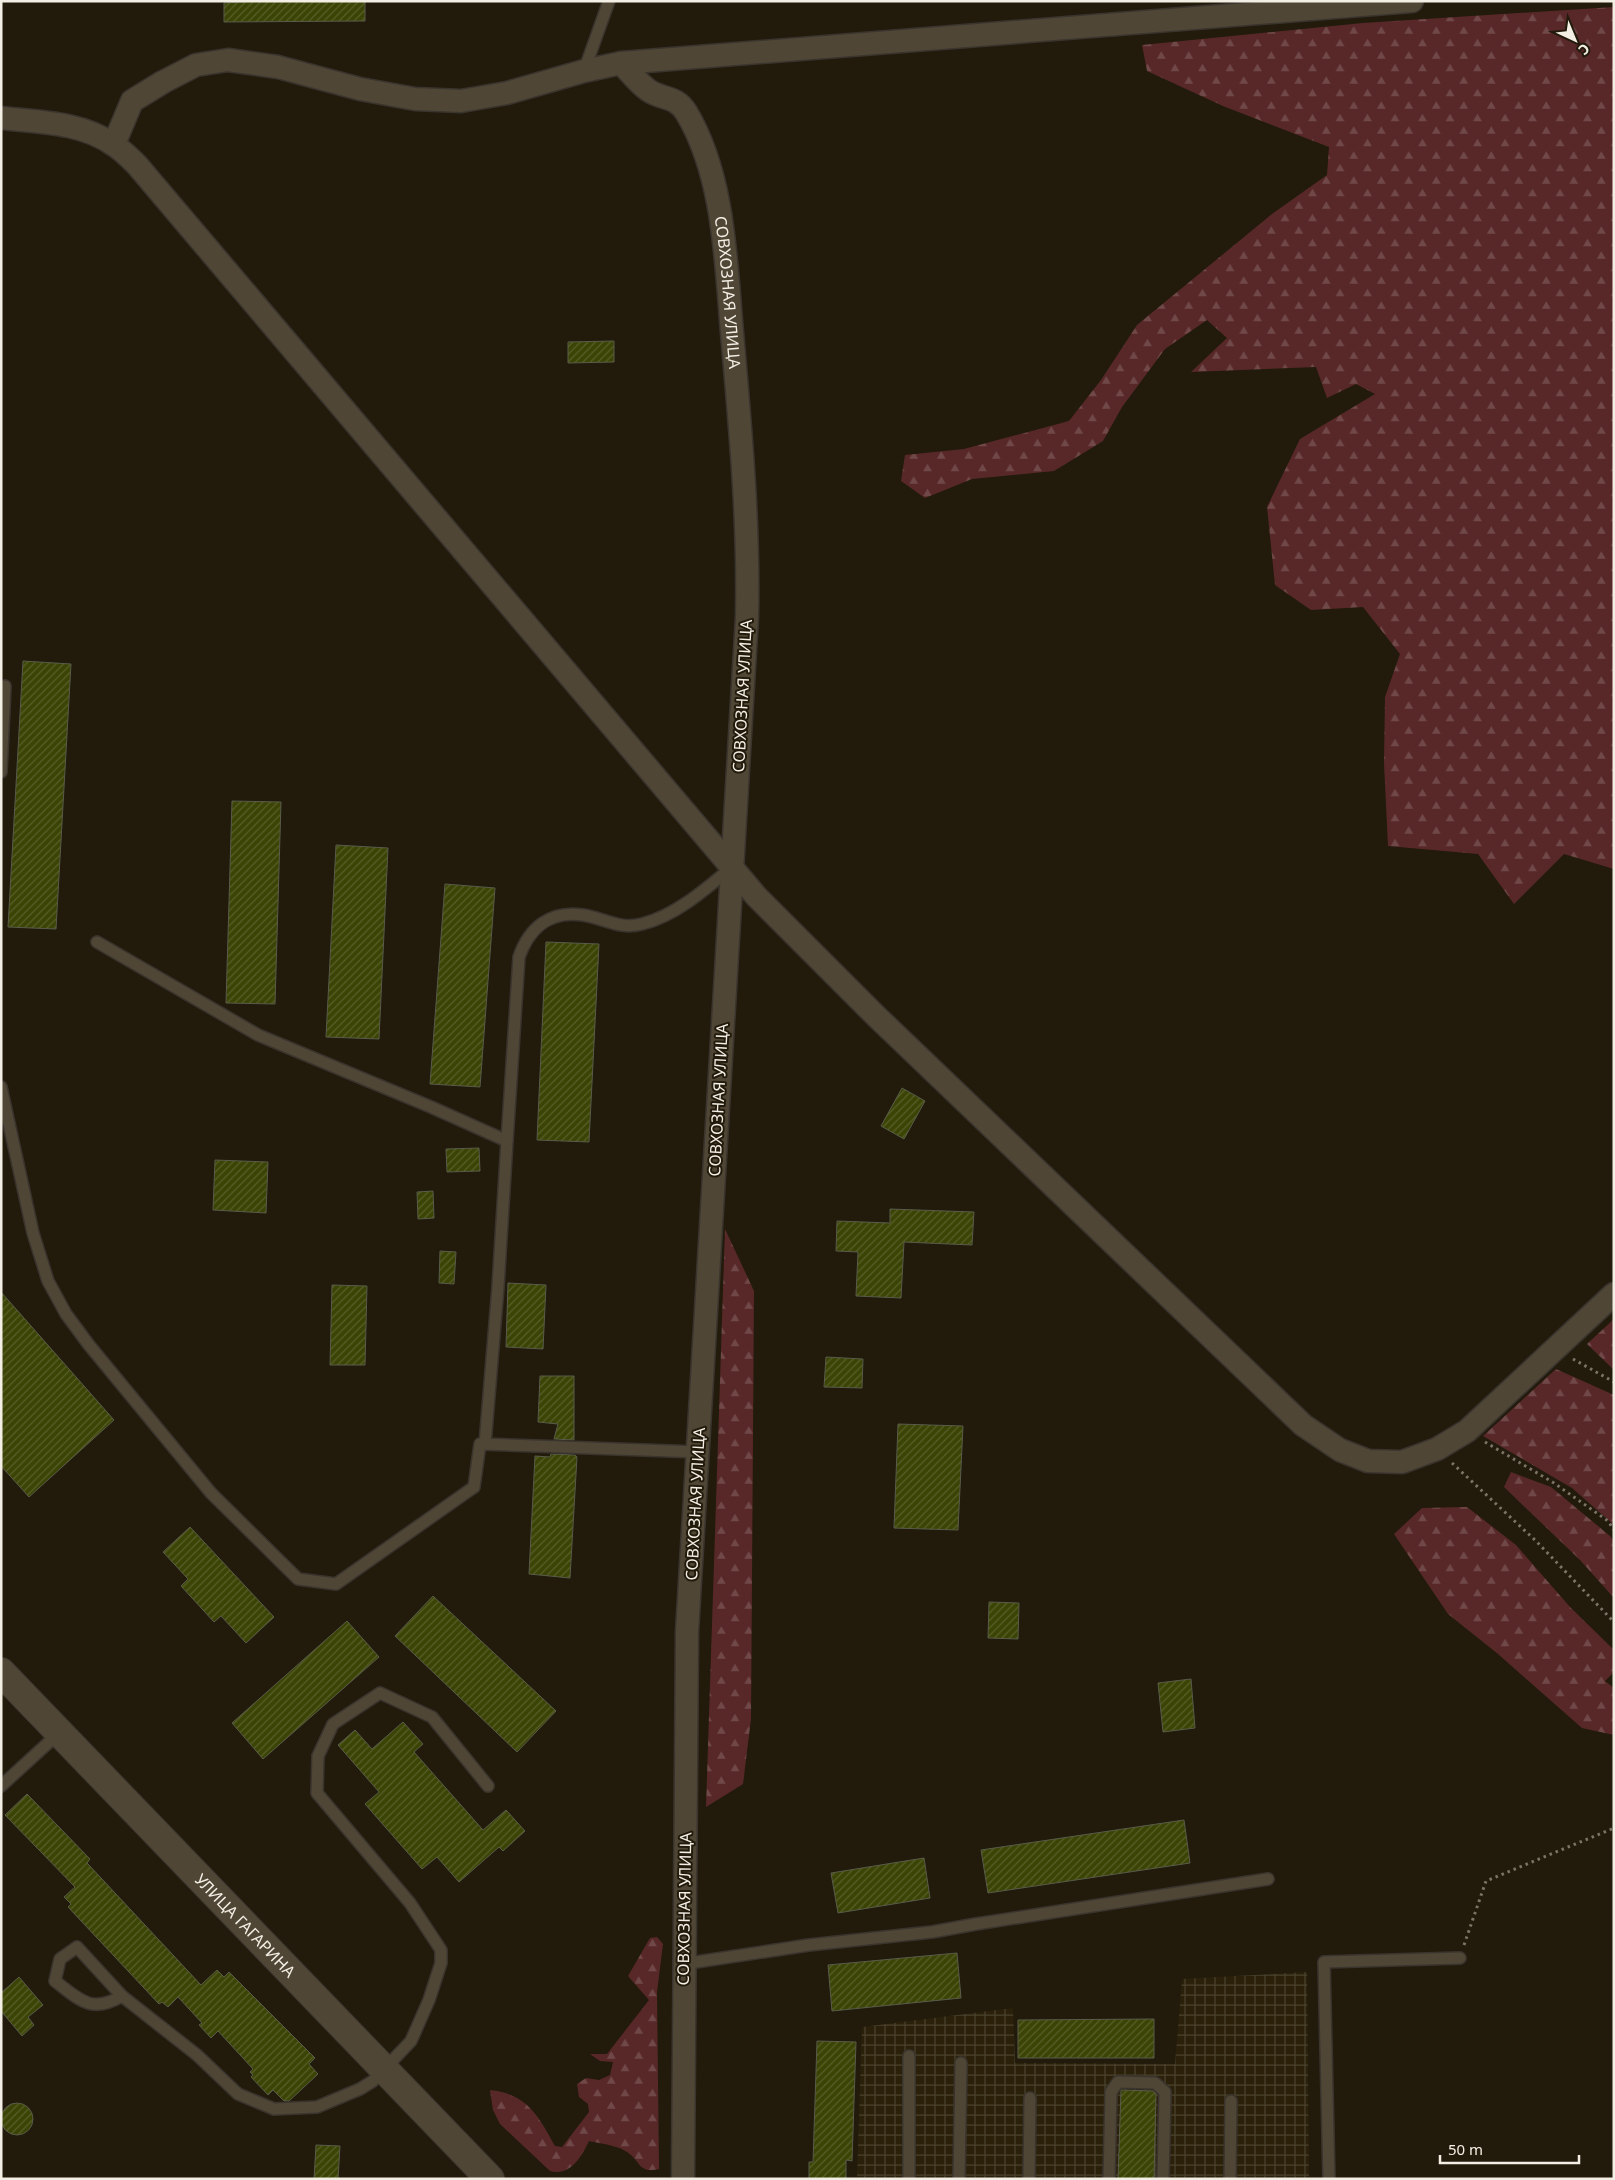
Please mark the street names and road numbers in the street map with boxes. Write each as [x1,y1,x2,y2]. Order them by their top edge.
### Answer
street label: СОВХОЗНАЯ УЛИЦА [710,214,746,370]
street label: СОВХОЗНАЯ УЛИЦА [727,618,757,773]
street label: СОВХОЗНАЯ УЛИЦА [703,1022,733,1177]
street label: СОВХОЗНАЯ УЛИЦА [680,1426,710,1581]
street label: СОВХОЗНАЯ УЛИЦА [672,1832,696,1986]
street label: УЛИЦА ГАГАРИНА [190,1869,301,1983]

